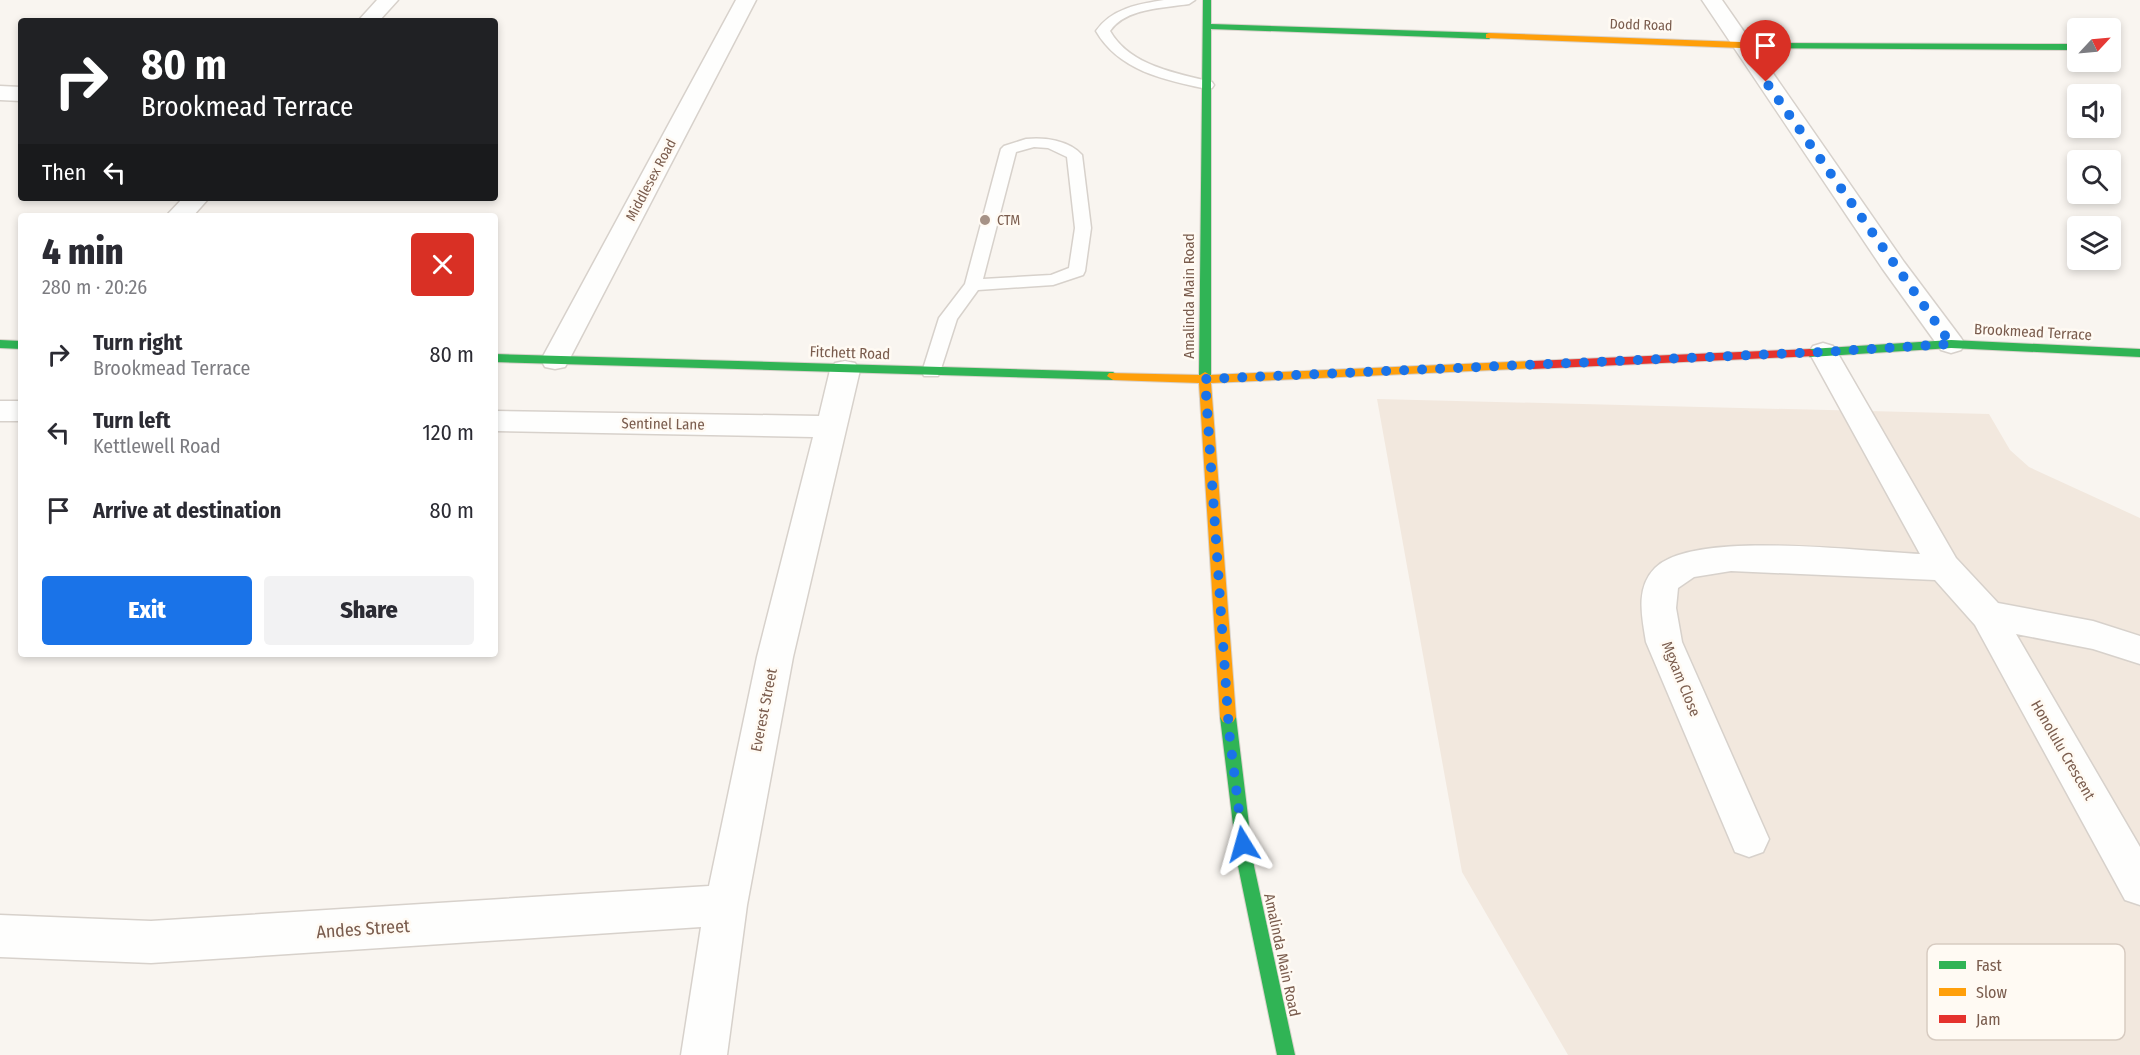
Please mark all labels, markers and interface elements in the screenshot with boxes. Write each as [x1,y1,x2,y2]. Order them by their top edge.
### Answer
street label: Dodd Road [1609,15,1673,35]
north arrow [2067,18,2121,72]
map controls [2067,18,2121,270]
pin [1740,20,1791,82]
icon: arrive [1749,29,1782,62]
text: 80 m [141,40,227,90]
icon: right [42,42,120,120]
button: sound [2067,84,2121,138]
text: Brookmead Terrace [141,91,353,123]
street label: Middlesex Road [622,136,680,224]
button: search [2067,150,2121,204]
icon: left [98,156,131,189]
text: Then [42,159,86,186]
place label: CTM [997,212,1020,229]
marker: CTM [978,213,992,227]
button: layers [2067,216,2121,270]
text: 4 min [42,230,124,274]
button: close [411,233,474,296]
street label: Amalinda Main Road [1180,233,1198,359]
text: 280 m · 20:26 [42,275,147,299]
street label: Brookmead Terrace [1974,320,2092,344]
text: Turn right [93,329,182,356]
icon: right [42,338,75,371]
text: 80 m [429,341,474,368]
street label: Fitchett Road [809,343,891,363]
text: Brookmead Terrace [93,356,250,380]
text: Turn left [93,407,171,434]
street label: Sentinel Lane [621,414,705,434]
icon: left [42,416,75,449]
text: 120 m [422,419,474,446]
text: Kettlewell Road [93,434,221,458]
icon: arrive [42,494,75,527]
text: Arrive at destination [93,497,281,524]
text: 80 m [429,497,474,524]
button: Exit [42,576,252,645]
button: Share [264,576,474,645]
street label: Mgxam Close [1658,639,1704,719]
street label: Everest Street [747,667,781,753]
street label: Honolulu Crescent [2027,697,2099,803]
position arrow [1211,812,1275,876]
street label: Amalinda Main Road [1260,892,1304,1018]
street label: Andes Street [316,915,411,943]
legend [1927,944,2125,1040]
text: Fast [1976,956,2003,975]
text: Slow [1976,983,2007,1002]
text: Jam [1976,1010,2001,1029]

